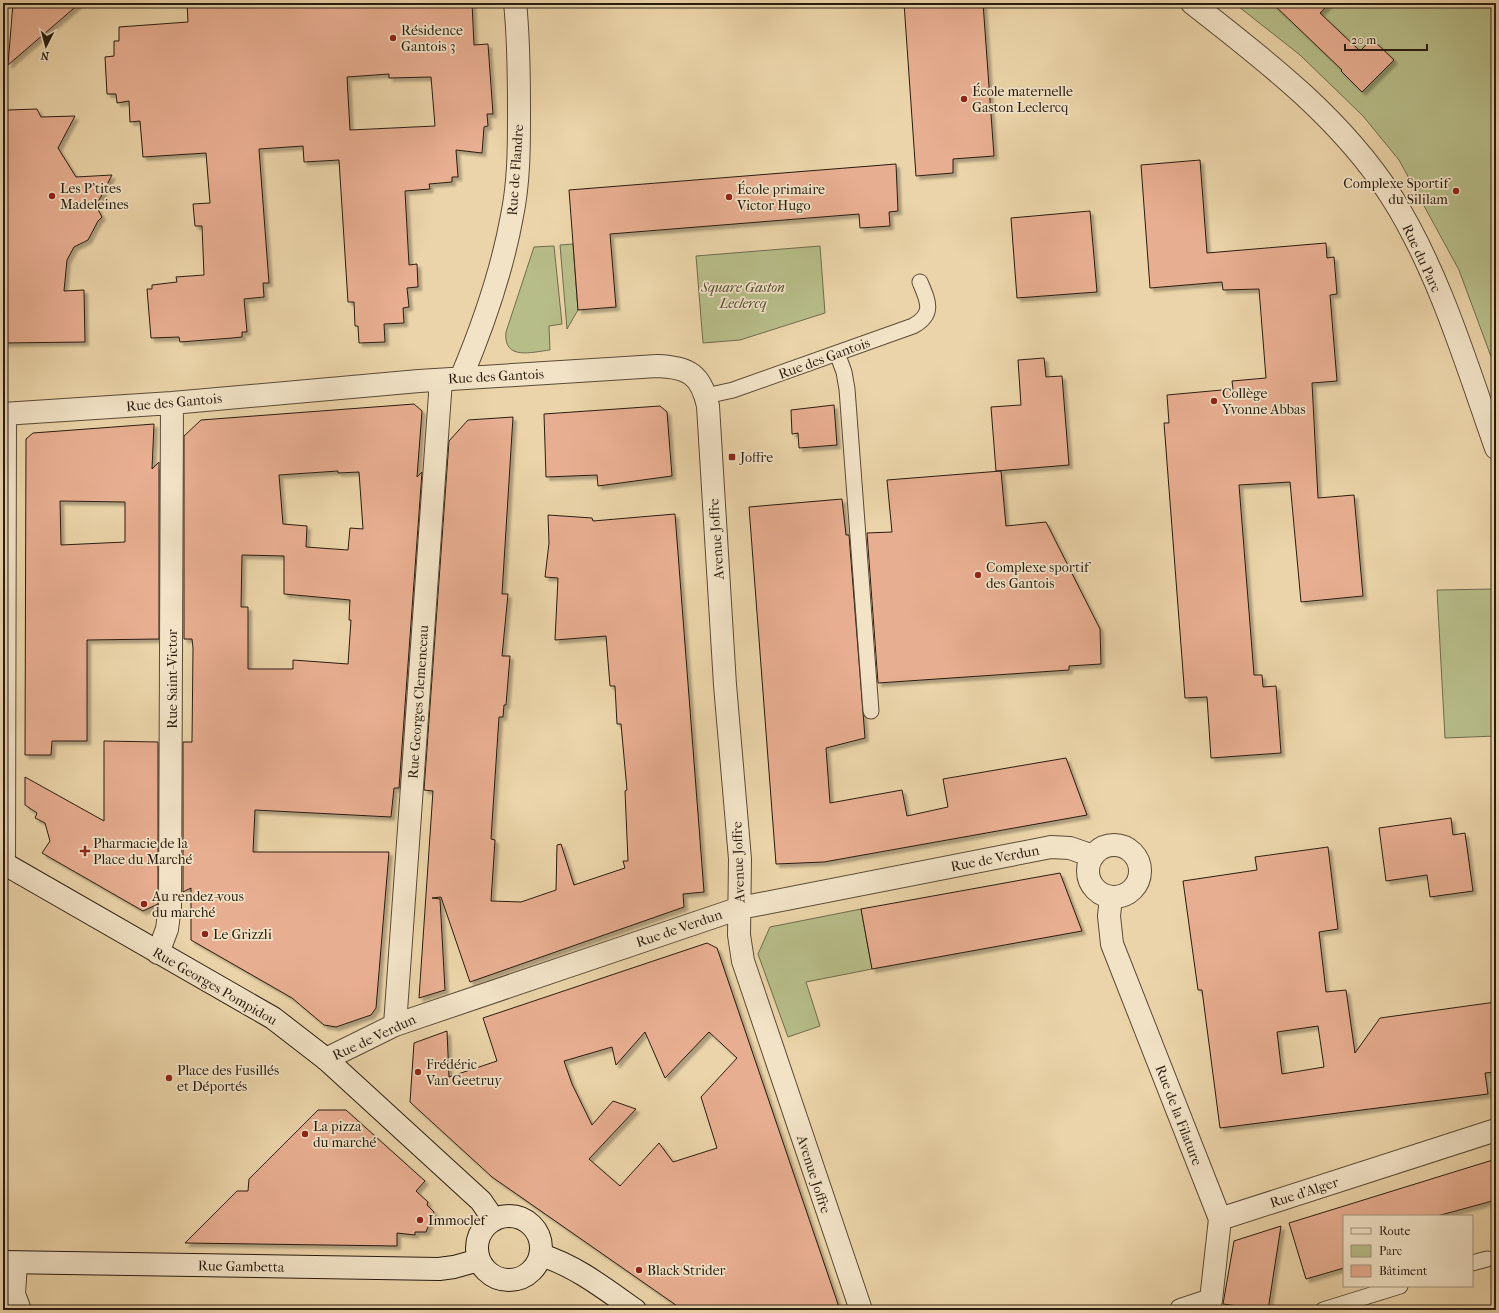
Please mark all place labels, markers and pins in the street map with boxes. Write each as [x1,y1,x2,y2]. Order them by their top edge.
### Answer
place label: Résidence Gantois 3 [401,22,463,55]
marker: Résidence Gantois 3 [388,33,398,43]
place label: École maternelle Gaston Leclercq [972,82,1073,116]
marker: École maternelle Gaston Leclercq [959,94,969,104]
place label: Complexe Sportif du Sililam [1343,175,1451,208]
place label: Les P'tites Madeleines [60,180,129,213]
place label: École primaire Victor Hugo [736,180,825,214]
marker: Complexe Sportif du Sililam [1451,186,1461,196]
marker: Les P'tites Madeleines [47,191,57,201]
marker: École primaire Victor Hugo [724,192,734,202]
place label: Collège Yvonne Abbas [1221,385,1306,418]
marker: Collège Yvonne Abbas [1209,396,1219,406]
place label: Joffre [739,449,773,466]
marker: Joffre [727,452,737,462]
place label: Complexe sportif des Gantois [986,559,1092,592]
marker: Complexe sportif des Gantois [973,570,983,580]
place label: Pharmacie de la Place du Marché [93,835,192,868]
marker: Pharmacie de la Place du Marché [80,846,90,856]
place label: Au rendez-vous du marché [151,888,244,921]
marker: Au rendez-vous du marché [139,899,149,909]
place label: Le Grizzli [213,926,272,943]
marker: Le Grizzli [200,929,210,939]
place label: Frédéric Van Geetruy [425,1056,502,1089]
place label: Place des Fusillés et Déportés [177,1062,279,1095]
marker: Frédéric Van Geetruy [413,1067,423,1077]
marker: Place des Fusillés et Déportés [164,1073,174,1083]
place label: La pizza du marché [313,1118,376,1151]
marker: La pizza du marché [300,1129,310,1139]
place label: Immoclef [428,1212,489,1229]
marker: Immoclef [415,1215,425,1225]
place label: Black Strider [647,1262,726,1279]
marker: Black Strider [634,1265,644,1275]

